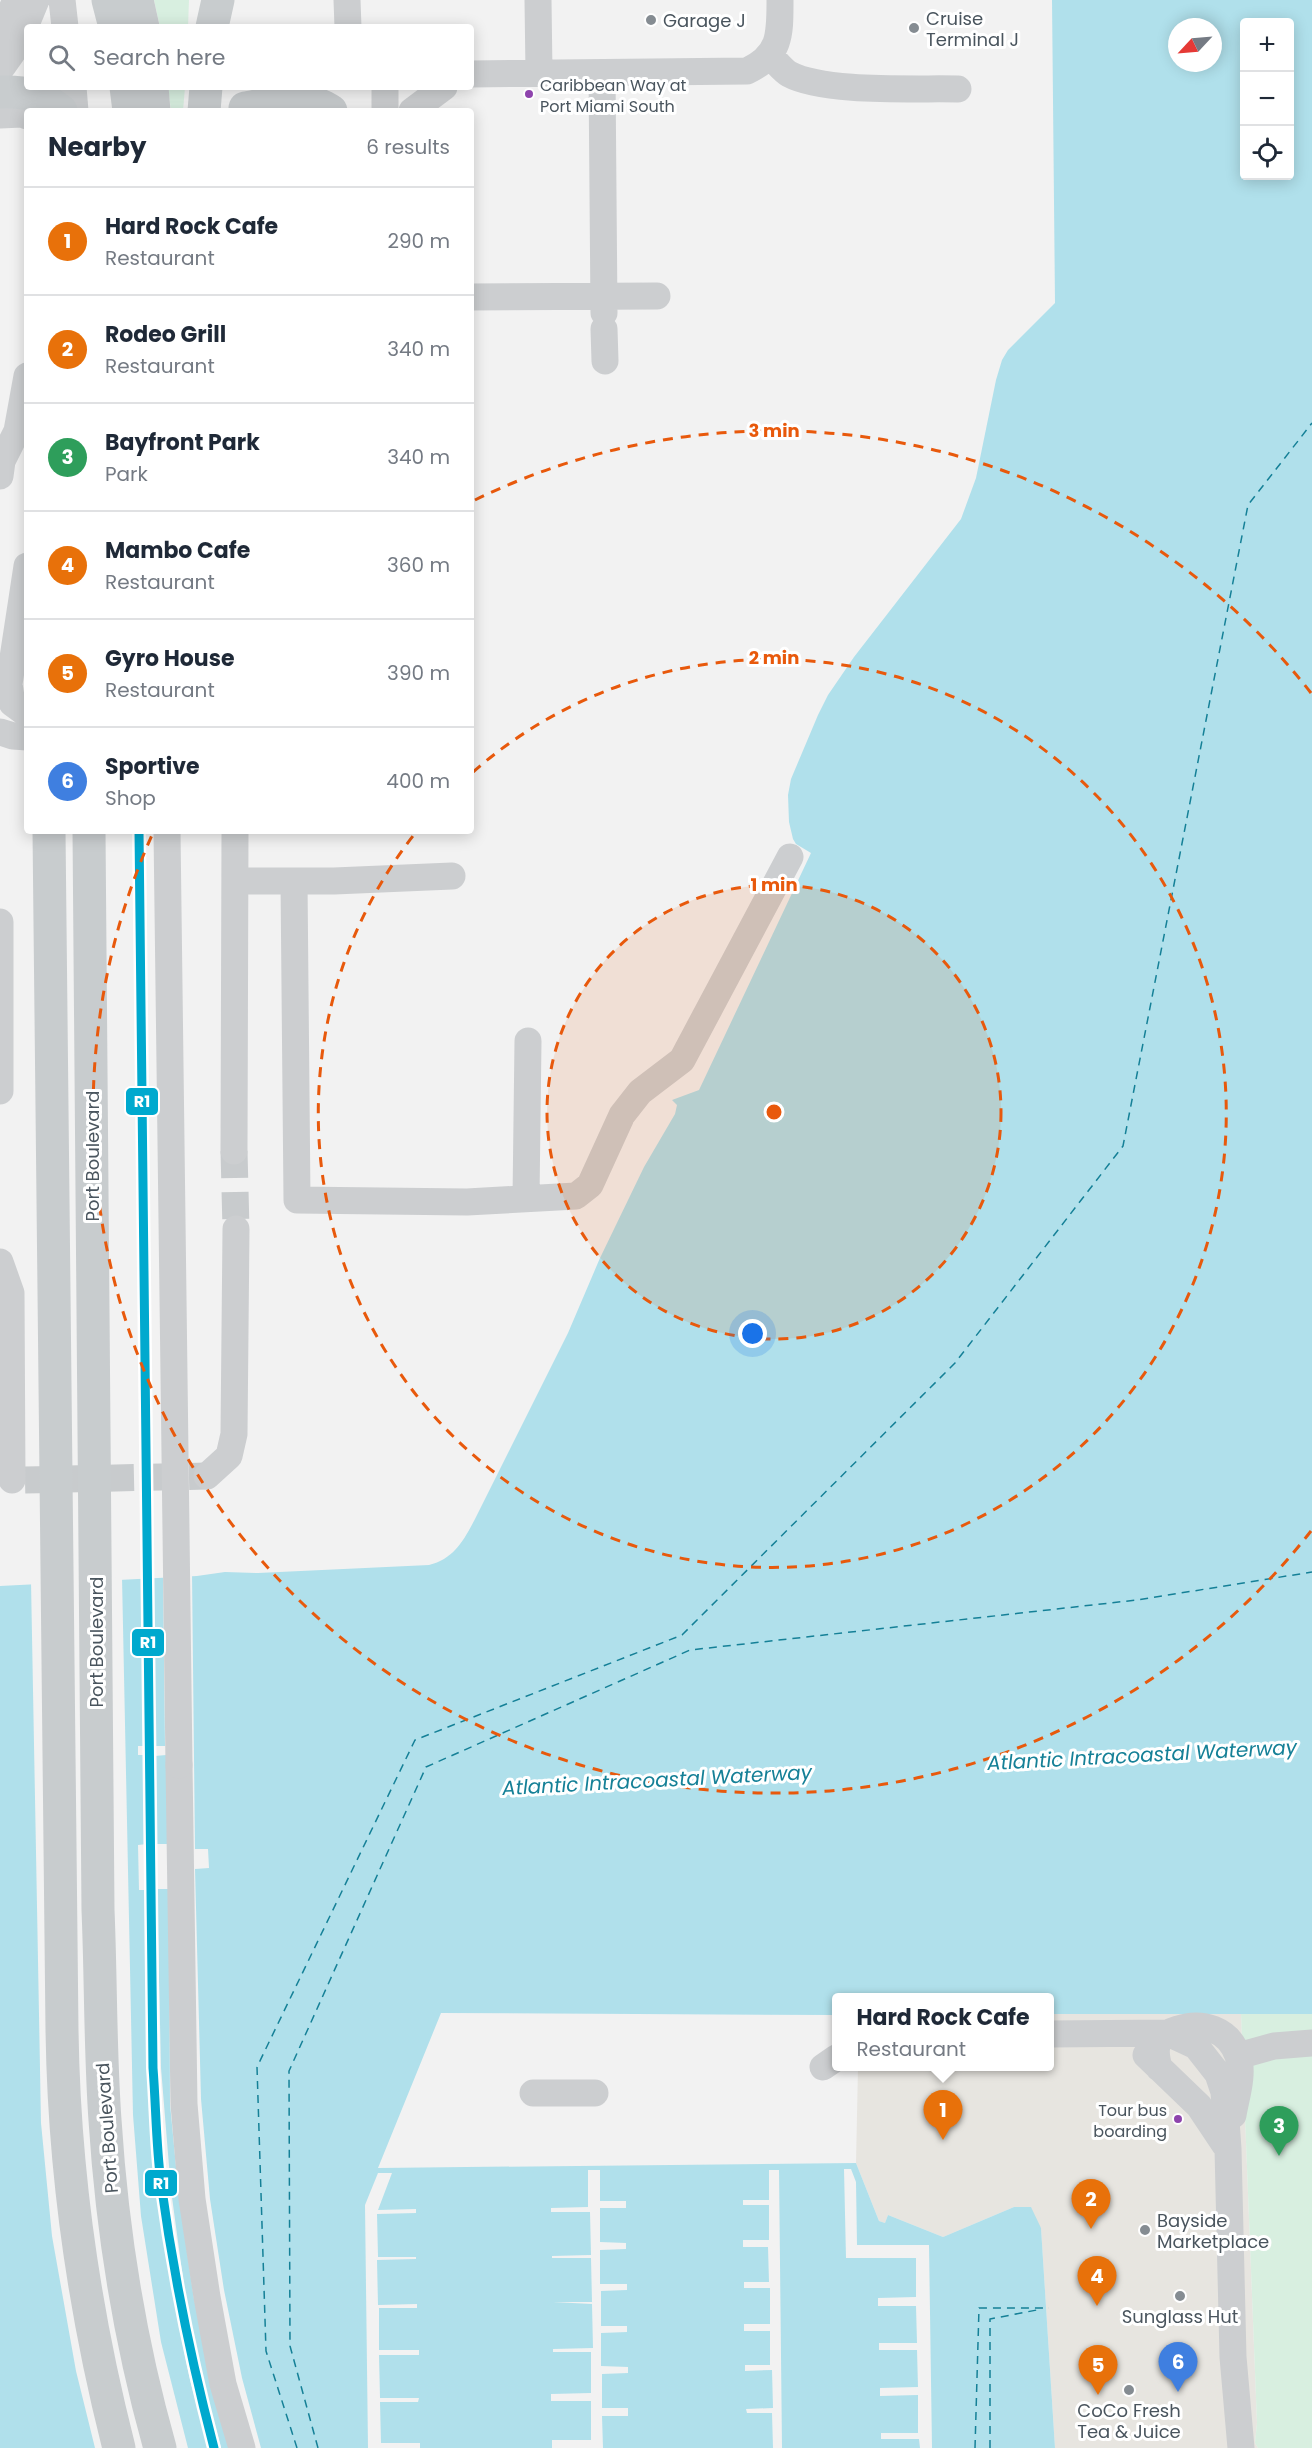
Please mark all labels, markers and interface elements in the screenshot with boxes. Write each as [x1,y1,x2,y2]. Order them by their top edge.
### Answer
place label: Cruise Terminal J [926,6,1019,52]
place label: Garage J [663,8,746,33]
marker: Garage J [644,13,658,27]
north arrow [1168,18,1222,72]
map controls [1240,18,1294,180]
button: + [1240,18,1294,72]
marker: Cruise Terminal J [907,21,921,35]
search box [24,24,474,90]
icon: search [45,41,78,74]
text: Search here [93,42,226,73]
button: − [1240,72,1294,126]
place label: Caribbean Way at Port Miami South [540,74,686,118]
marker: Caribbean Way at Port Miami South [523,88,535,100]
button: locate [1240,126,1294,180]
text: Nearby [48,129,146,165]
text: 6 results [366,133,450,161]
text: Hard Rock Cafe [105,211,278,242]
text: 1 [64,227,71,255]
text: 290 m [387,227,450,255]
text: Restaurant [105,244,215,272]
text: Rodeo Grill [105,319,226,350]
text: 2 [62,335,73,363]
text: 340 m [387,335,450,363]
text: Restaurant [105,352,215,380]
text: 3 min [748,418,800,443]
text: Bayfront Park [105,427,260,458]
text: 3 [61,443,74,471]
text: 340 m [387,443,450,471]
text: Park [105,460,148,488]
text: Mambo Cafe [105,535,250,566]
text: 4 [61,551,74,579]
text: 360 m [387,551,450,579]
text: Restaurant [105,568,215,596]
text: Gyro House [105,643,235,674]
text: 2 min [749,645,799,670]
text: 5 [61,659,74,687]
text: 390 m [387,659,450,687]
text: Restaurant [105,676,215,704]
text: Sportive [105,751,200,782]
text: 6 [61,767,74,795]
text: 400 m [386,767,450,795]
text: Shop [105,784,156,812]
text: 1 min [750,872,798,897]
line badge: R1 [125,1087,159,1116]
text: R1 [134,1090,150,1113]
street label: Port Boulevard [80,1091,105,1221]
centre of rings [764,1102,784,1122]
your location [738,1319,767,1348]
street label: Port Boulevard [84,1577,109,1707]
line badge: R1 [131,1628,165,1657]
text: R1 [140,1631,156,1654]
water label: Atlantic Intracoastal Waterway [985,1733,1298,1777]
water label: Atlantic Intracoastal Waterway [500,1758,813,1802]
popup [832,1993,1054,2071]
text: Hard Rock Cafe [856,2002,1030,2033]
text: Restaurant [856,2035,966,2063]
street label: Port Boulevard [90,2062,124,2194]
pin: 1 [924,2090,962,2140]
place label: Tour bus boarding [1093,2099,1167,2143]
pin: 3 [1260,2106,1298,2156]
marker: Tour bus boarding [1172,2113,1184,2125]
line badge: R1 [144,2169,178,2197]
text: R1 [153,2172,169,2195]
pin: 2 [1072,2180,1110,2229]
place label: Bayside Marketplace [1157,2208,1269,2254]
marker: Bayside Marketplace [1138,2223,1152,2237]
pin: 4 [1078,2256,1116,2306]
marker: Sunglass Hut [1173,2289,1187,2303]
place label: Sunglass Hut [1122,2304,1238,2329]
pin: 6 [1158,2342,1198,2392]
pin: 5 [1078,2346,1118,2395]
marker: CoCo Fresh Tea & Juice [1122,2383,1136,2397]
place label: CoCo Fresh Tea & Juice [1077,2398,1181,2444]

